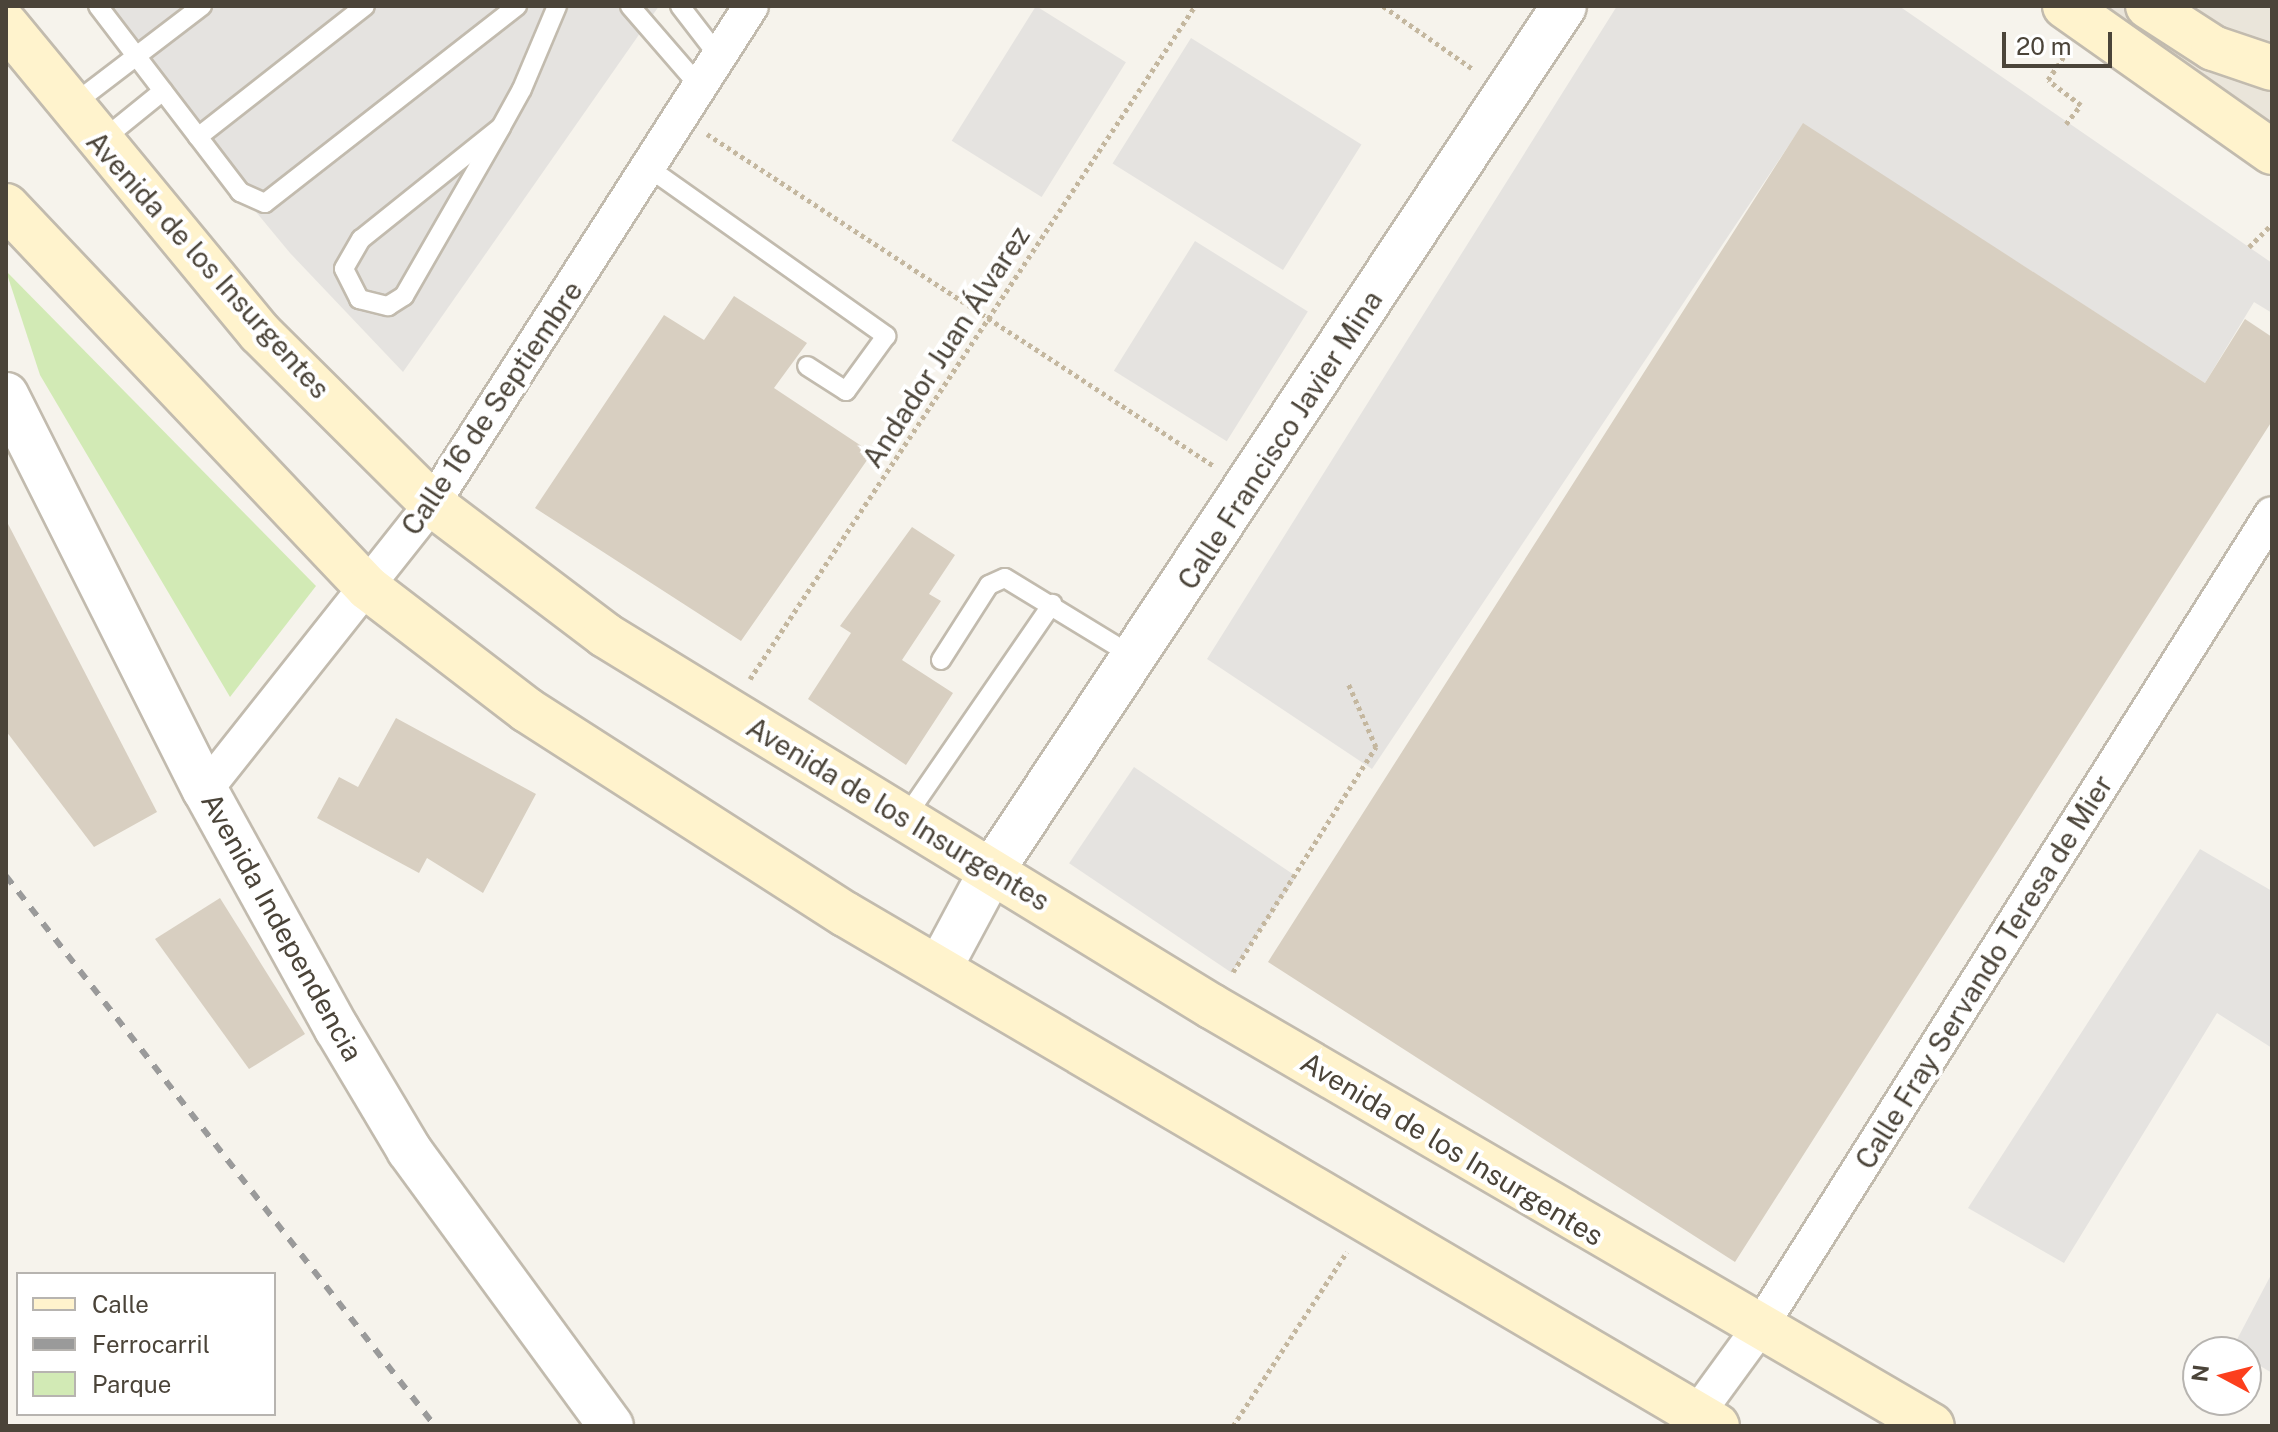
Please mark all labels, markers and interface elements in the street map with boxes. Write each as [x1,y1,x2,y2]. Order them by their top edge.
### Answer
scale bar [2006,16,2116,66]
text: 20 m [2016,32,2072,60]
street label: Avenida de los Insurgentes [79,125,337,405]
street label: Andador Juan Álvarez [855,220,1037,474]
street label: Calle 16 de Septiembre [394,274,590,542]
street label: Calle Francisco Javier Mina [1171,284,1389,596]
street label: Avenida de los Insurgentes [740,710,1056,918]
street label: Calle Fray Servando Teresa de Mier [1848,768,2120,1176]
street label: Avenida Independencia [194,787,370,1067]
street label: Avenida de los Insurgentes [1294,1045,1610,1253]
legend [16,1272,276,1416]
text: Calle [92,1290,149,1318]
text: Ferrocarril [92,1330,210,1358]
north arrow [2182,1336,2262,1416]
text: N [2186,1363,2214,1383]
text: Parque [92,1370,171,1398]

